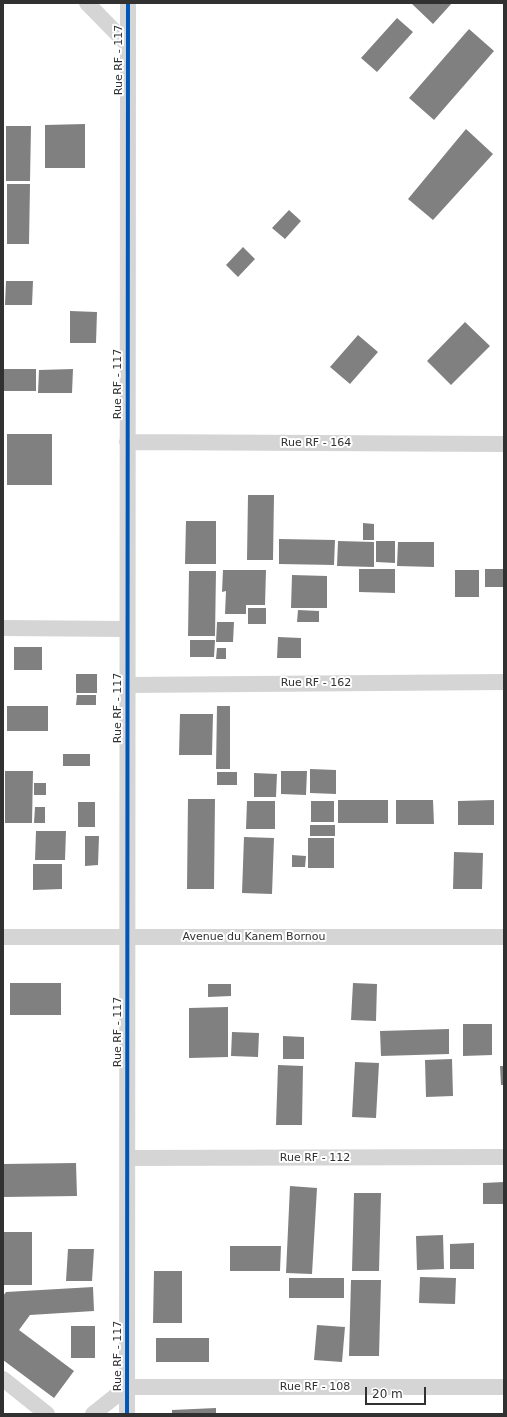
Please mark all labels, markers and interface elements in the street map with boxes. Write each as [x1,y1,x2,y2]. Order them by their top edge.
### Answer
street label: Rue RF - 117 [112,25,126,95]
street label: Rue RF - 117 [111,349,125,419]
street label: Rue RF - 164 [281,436,351,450]
street label: Rue RF - 117 [111,673,125,743]
street label: Rue RF - 162 [281,676,351,690]
street label: Avenue du Kanem Bornou [183,930,325,944]
street label: Rue RF - 117 [111,997,125,1067]
street label: Rue RF - 112 [280,1151,350,1165]
street label: Rue RF - 117 [111,1321,125,1391]
scale bar [367,1379,428,1405]
street label: Rue RF - 108 [280,1380,350,1394]
text: 20 m [372,1387,403,1401]

